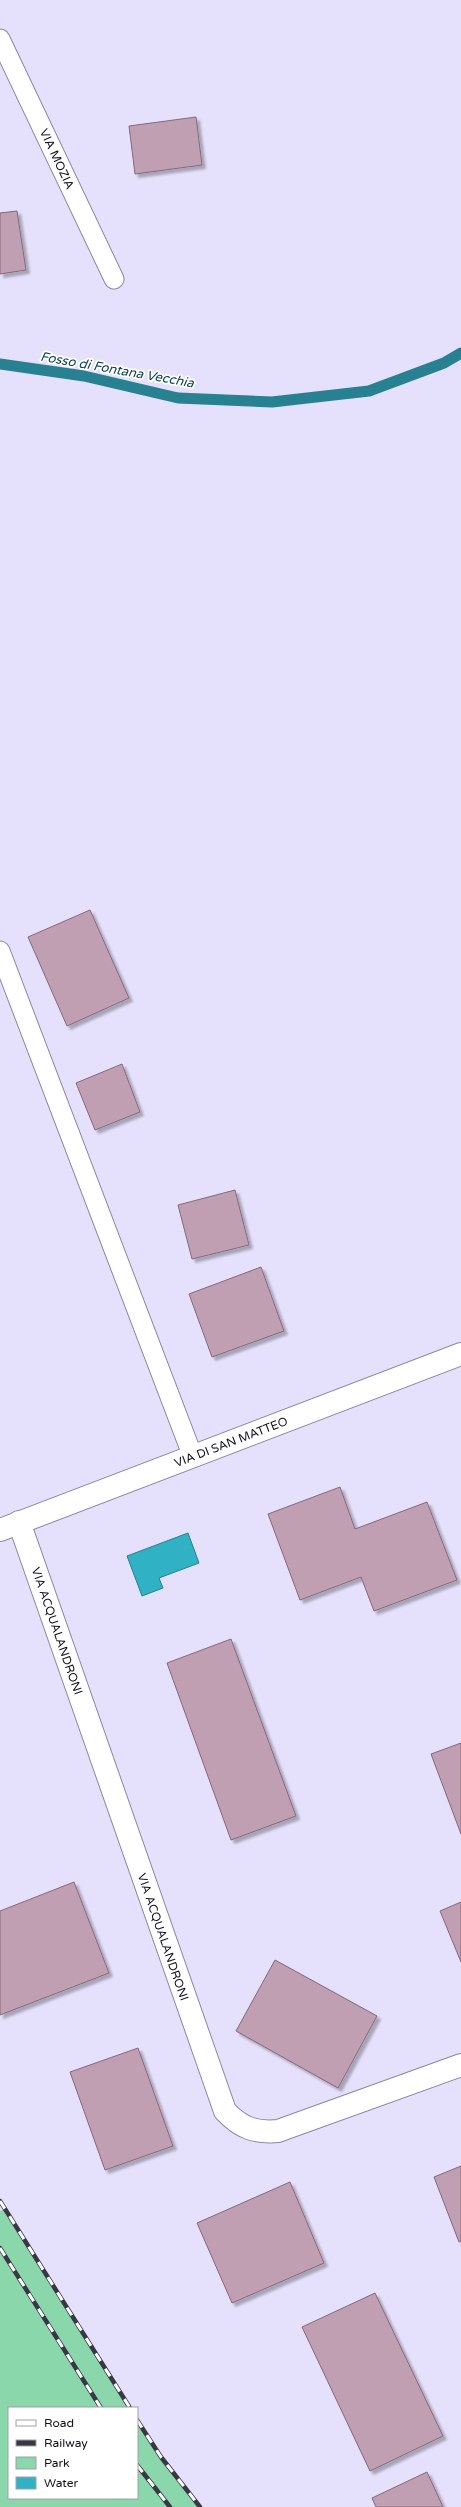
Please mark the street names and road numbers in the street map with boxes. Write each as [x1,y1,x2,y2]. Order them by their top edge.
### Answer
street label: VIA MOZIA [37,127,77,192]
street label: VIA DI SAN MATTEO [172,1414,290,1470]
street label: VIA ACQUALANDRONI [29,1565,85,1697]
street label: VIA ACQUALANDRONI [135,1871,191,2003]

